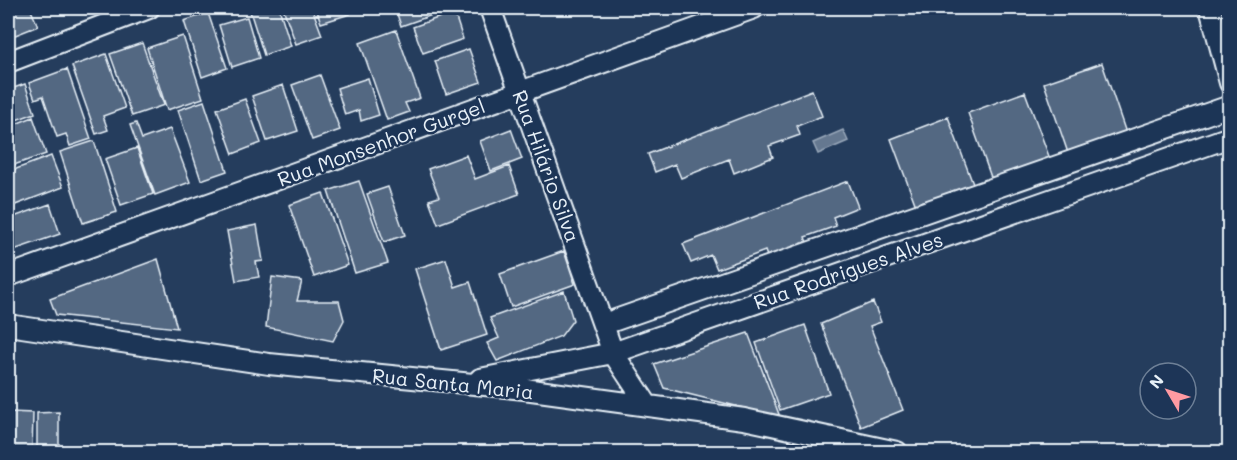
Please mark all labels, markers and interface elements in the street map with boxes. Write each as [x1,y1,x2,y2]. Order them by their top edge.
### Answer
street label: Rua Hilário Silva [507,86,587,246]
street label: Rua Monsenhor Gurgel [274,92,488,192]
street label: Rua Rodrigues Alves [750,225,946,315]
north arrow [1138,361,1198,421]
street label: Rua Santa Maria [371,362,535,404]
text: N [1144,370,1168,393]

